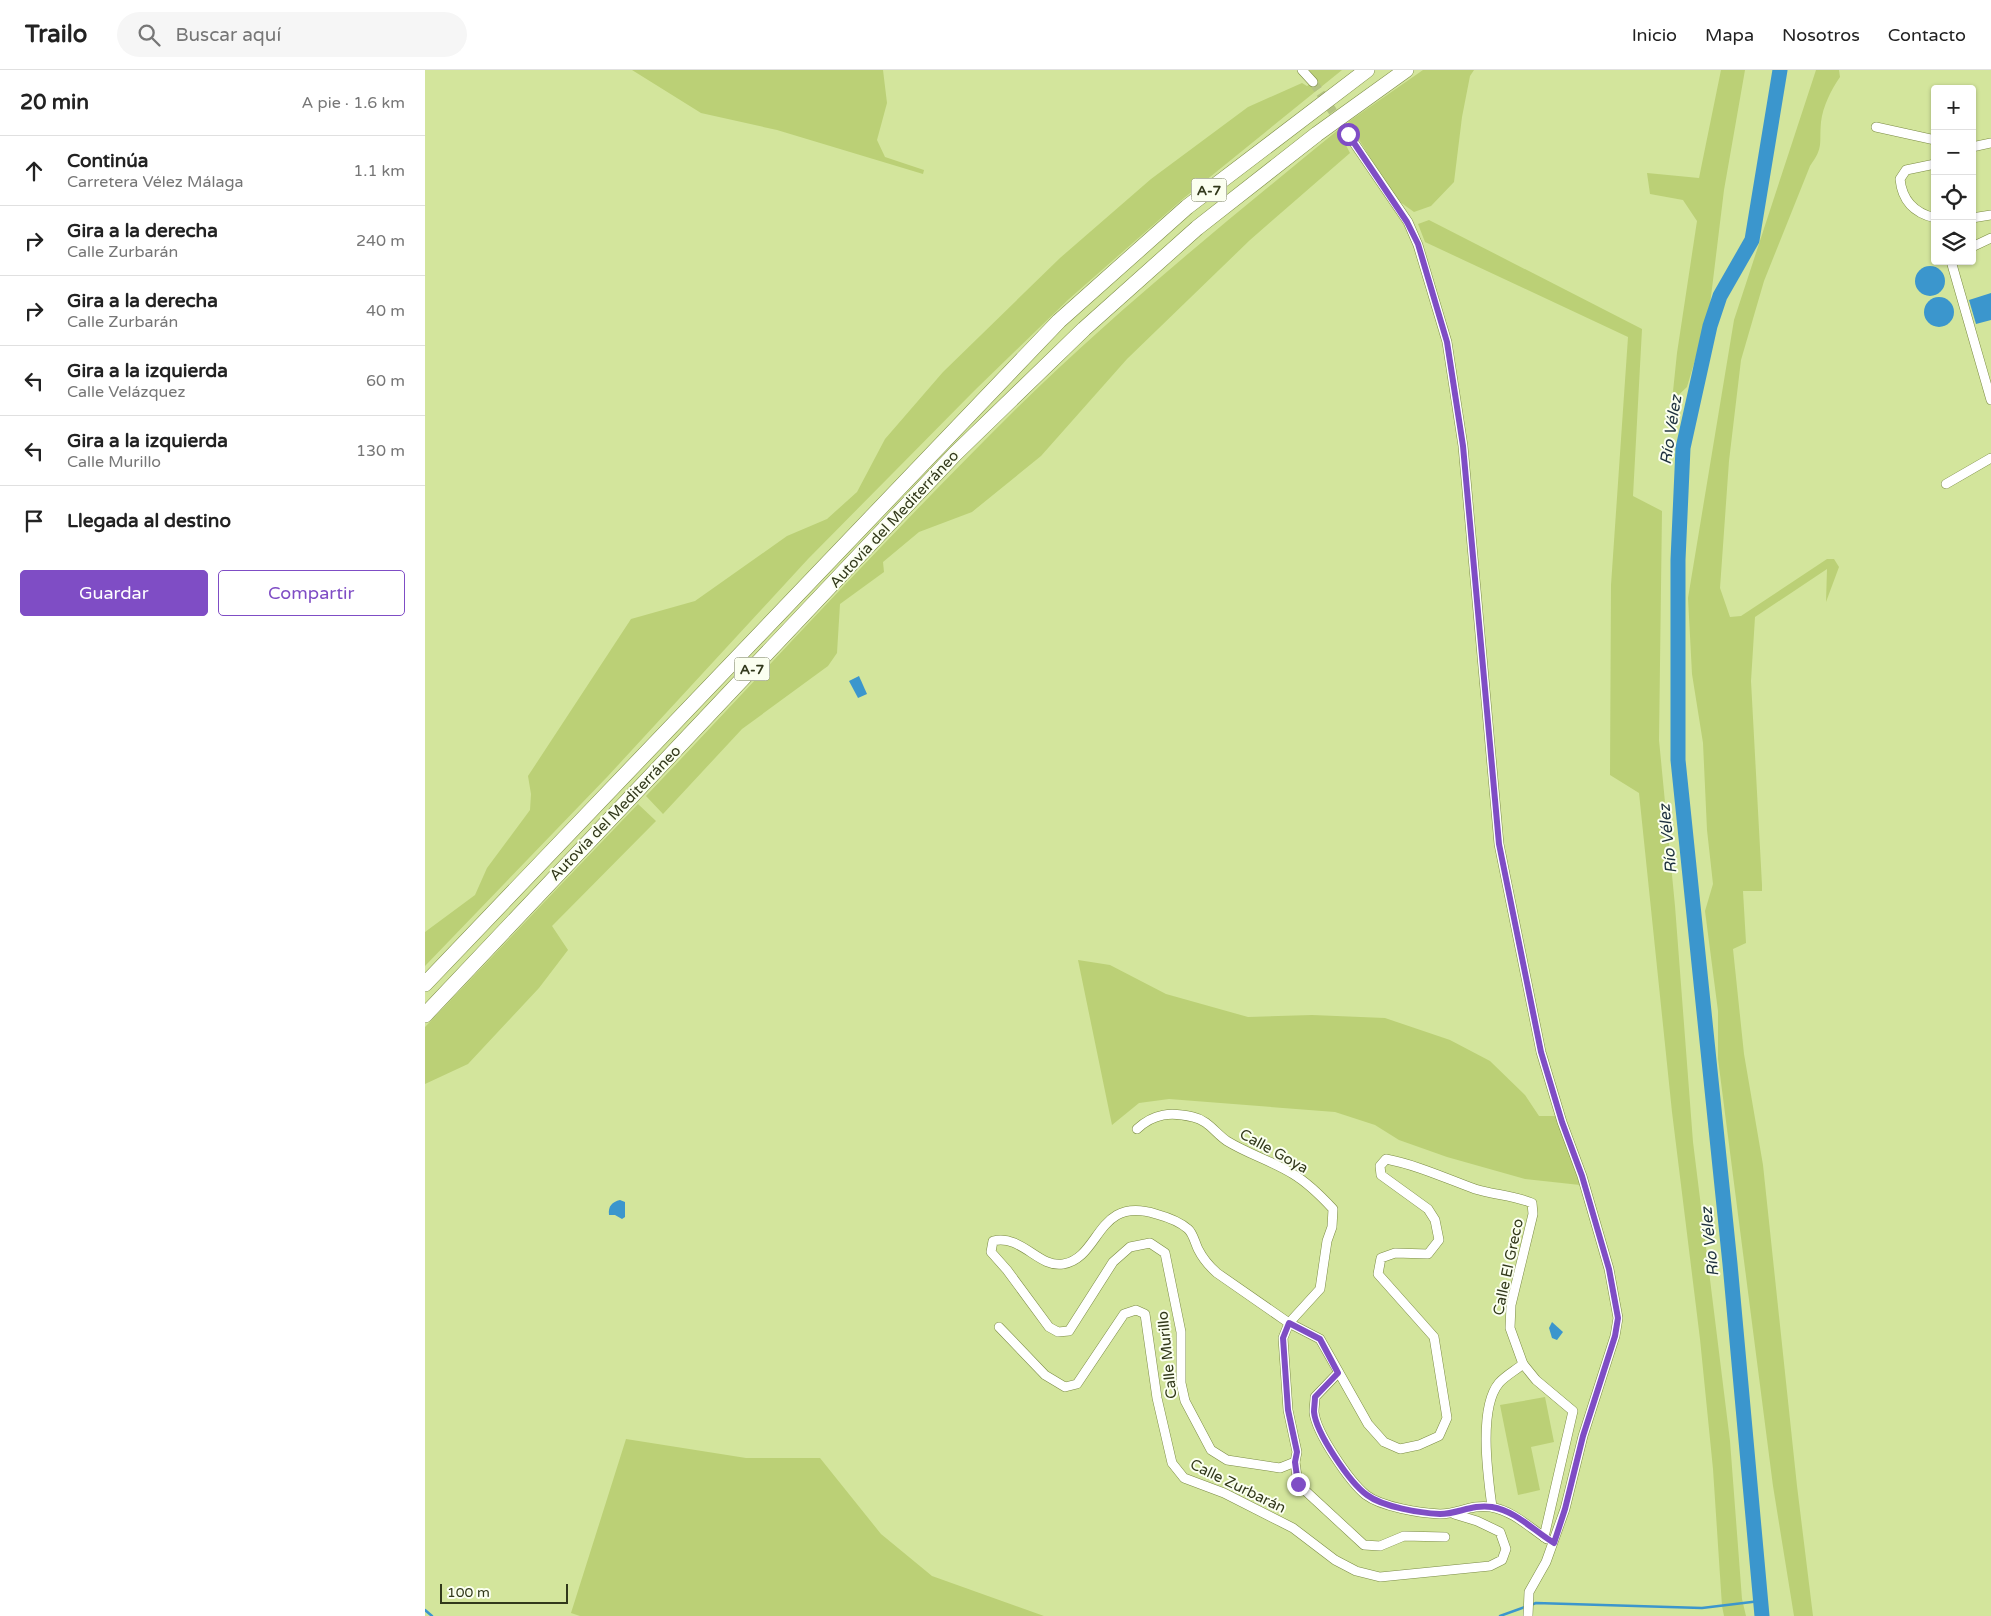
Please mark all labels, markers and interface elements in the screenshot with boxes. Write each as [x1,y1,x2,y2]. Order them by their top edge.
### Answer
search box [117,12,467,57]
text: Trailo [25,20,87,49]
icon: search [135,21,163,49]
text: Buscar aquí [175,24,281,46]
text: Inicio [1632,24,1677,46]
text: Mapa [1705,24,1754,46]
text: Nosotros [1782,24,1860,46]
text: Contacto [1888,24,1966,46]
map controls [1931,85,1976,265]
button: + [1931,85,1976,130]
text: 20 min [20,90,89,115]
text: A pie · 1.6 km [301,93,405,113]
route start [1337,123,1360,146]
button: − [1931,130,1976,175]
text: Continúa [67,150,149,172]
icon: ahead [20,157,48,185]
text: 1.1 km [353,161,405,181]
text: Carretera Vélez Málaga [67,172,243,192]
button: locate [1931,175,1976,220]
road number: A-7 [1191,178,1227,202]
text: Gira a la derecha [67,220,218,242]
button: layers [1931,220,1976,265]
icon: right [20,227,48,255]
text: 240 m [356,231,405,251]
text: Calle Zurbarán [67,242,178,262]
text: Gira a la derecha [67,290,218,312]
icon: right [20,297,48,325]
text: 40 m [366,301,405,321]
text: Calle Zurbarán [67,312,178,332]
text: Gira a la izquierda [67,360,228,382]
icon: left [20,367,48,395]
text: 60 m [366,371,405,391]
text: Calle Velázquez [67,382,185,402]
water label: Río Vélez [1656,392,1687,466]
text: Gira a la izquierda [67,430,228,452]
icon: left [20,437,48,465]
text: 130 m [356,441,405,461]
street label: Autovía del Mediterráneo [826,447,962,591]
text: Calle Murillo [67,452,161,472]
icon: arrive [20,507,48,535]
text: Llegada al destino [67,510,231,532]
button: Guardar [20,570,208,616]
button: Compartir [218,570,405,616]
road number: A-7 [735,658,769,680]
street label: Autovía del Mediterráneo [546,742,684,884]
water label: Río Vélez [1654,801,1682,875]
street label: Calle Goya [1237,1125,1311,1177]
water label: Río Vélez [1696,1204,1724,1278]
street label: Calle El Greco [1489,1217,1527,1317]
street label: Calle Murillo [1153,1310,1181,1400]
street label: Calle Zurbarán [1187,1455,1289,1517]
route end [1287,1473,1310,1496]
scale bar [440,1581,567,1604]
text: 100 m [447,1584,490,1601]

